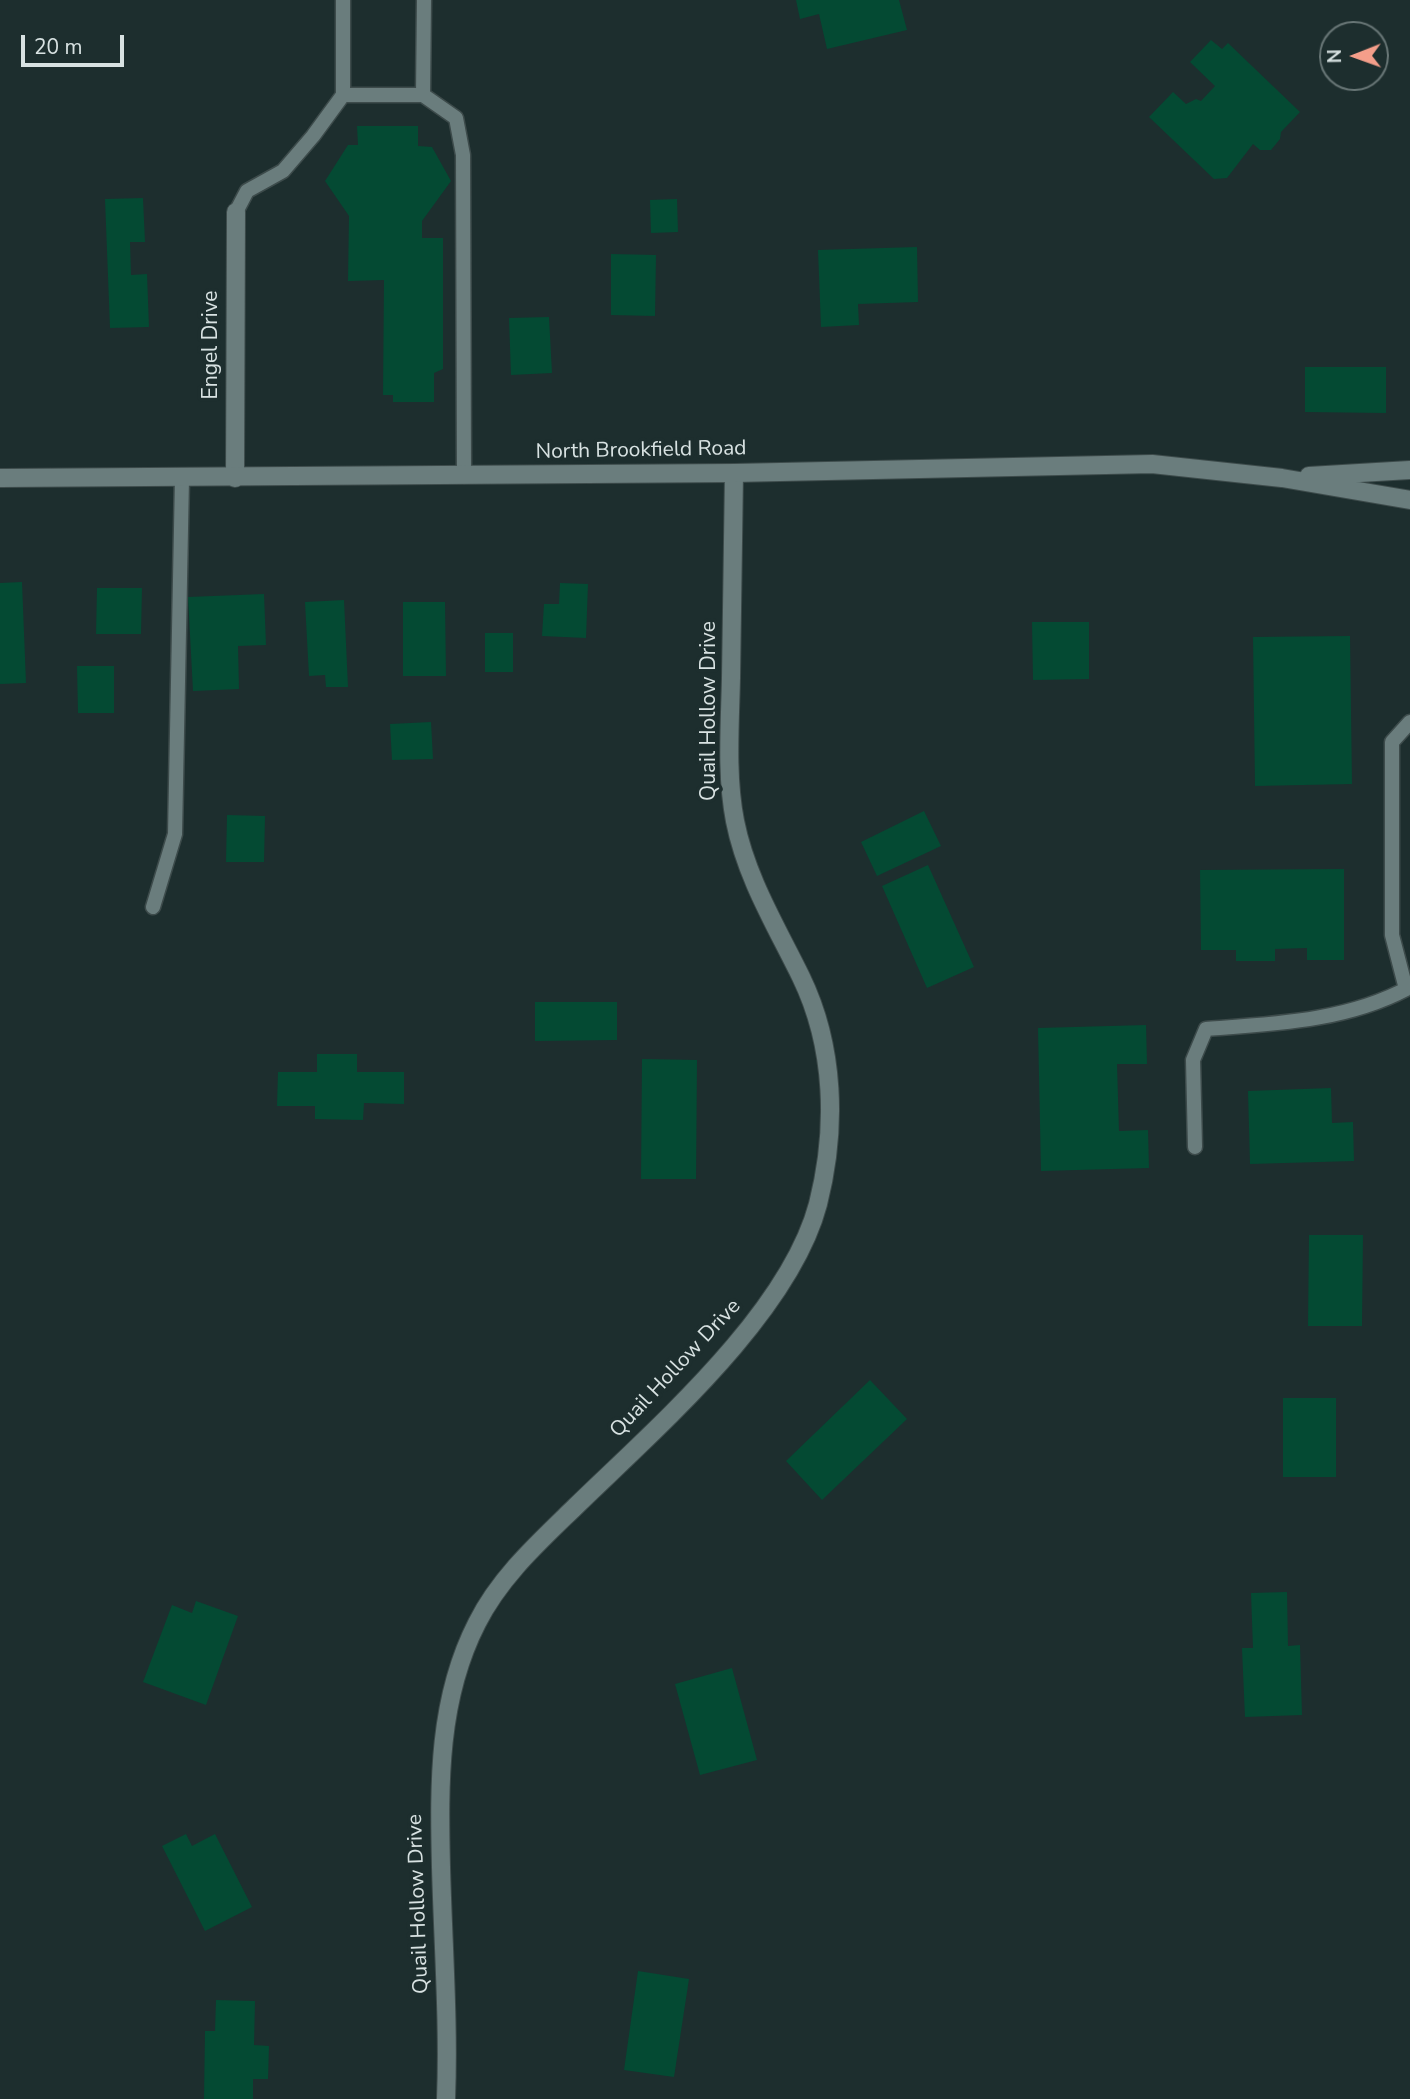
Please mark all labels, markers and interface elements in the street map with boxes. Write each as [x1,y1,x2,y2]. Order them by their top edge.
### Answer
scale bar [24,21,128,65]
north arrow [1319,21,1389,91]
text: 20 m [34,33,83,61]
text: N [1322,49,1348,64]
street label: Engel Drive [199,290,225,400]
street label: North Brookfield Road [535,437,747,465]
street label: Quail Hollow Drive [697,621,723,801]
street label: Quail Hollow Drive [605,1295,747,1443]
street label: Quail Hollow Drive [403,1814,435,1994]

